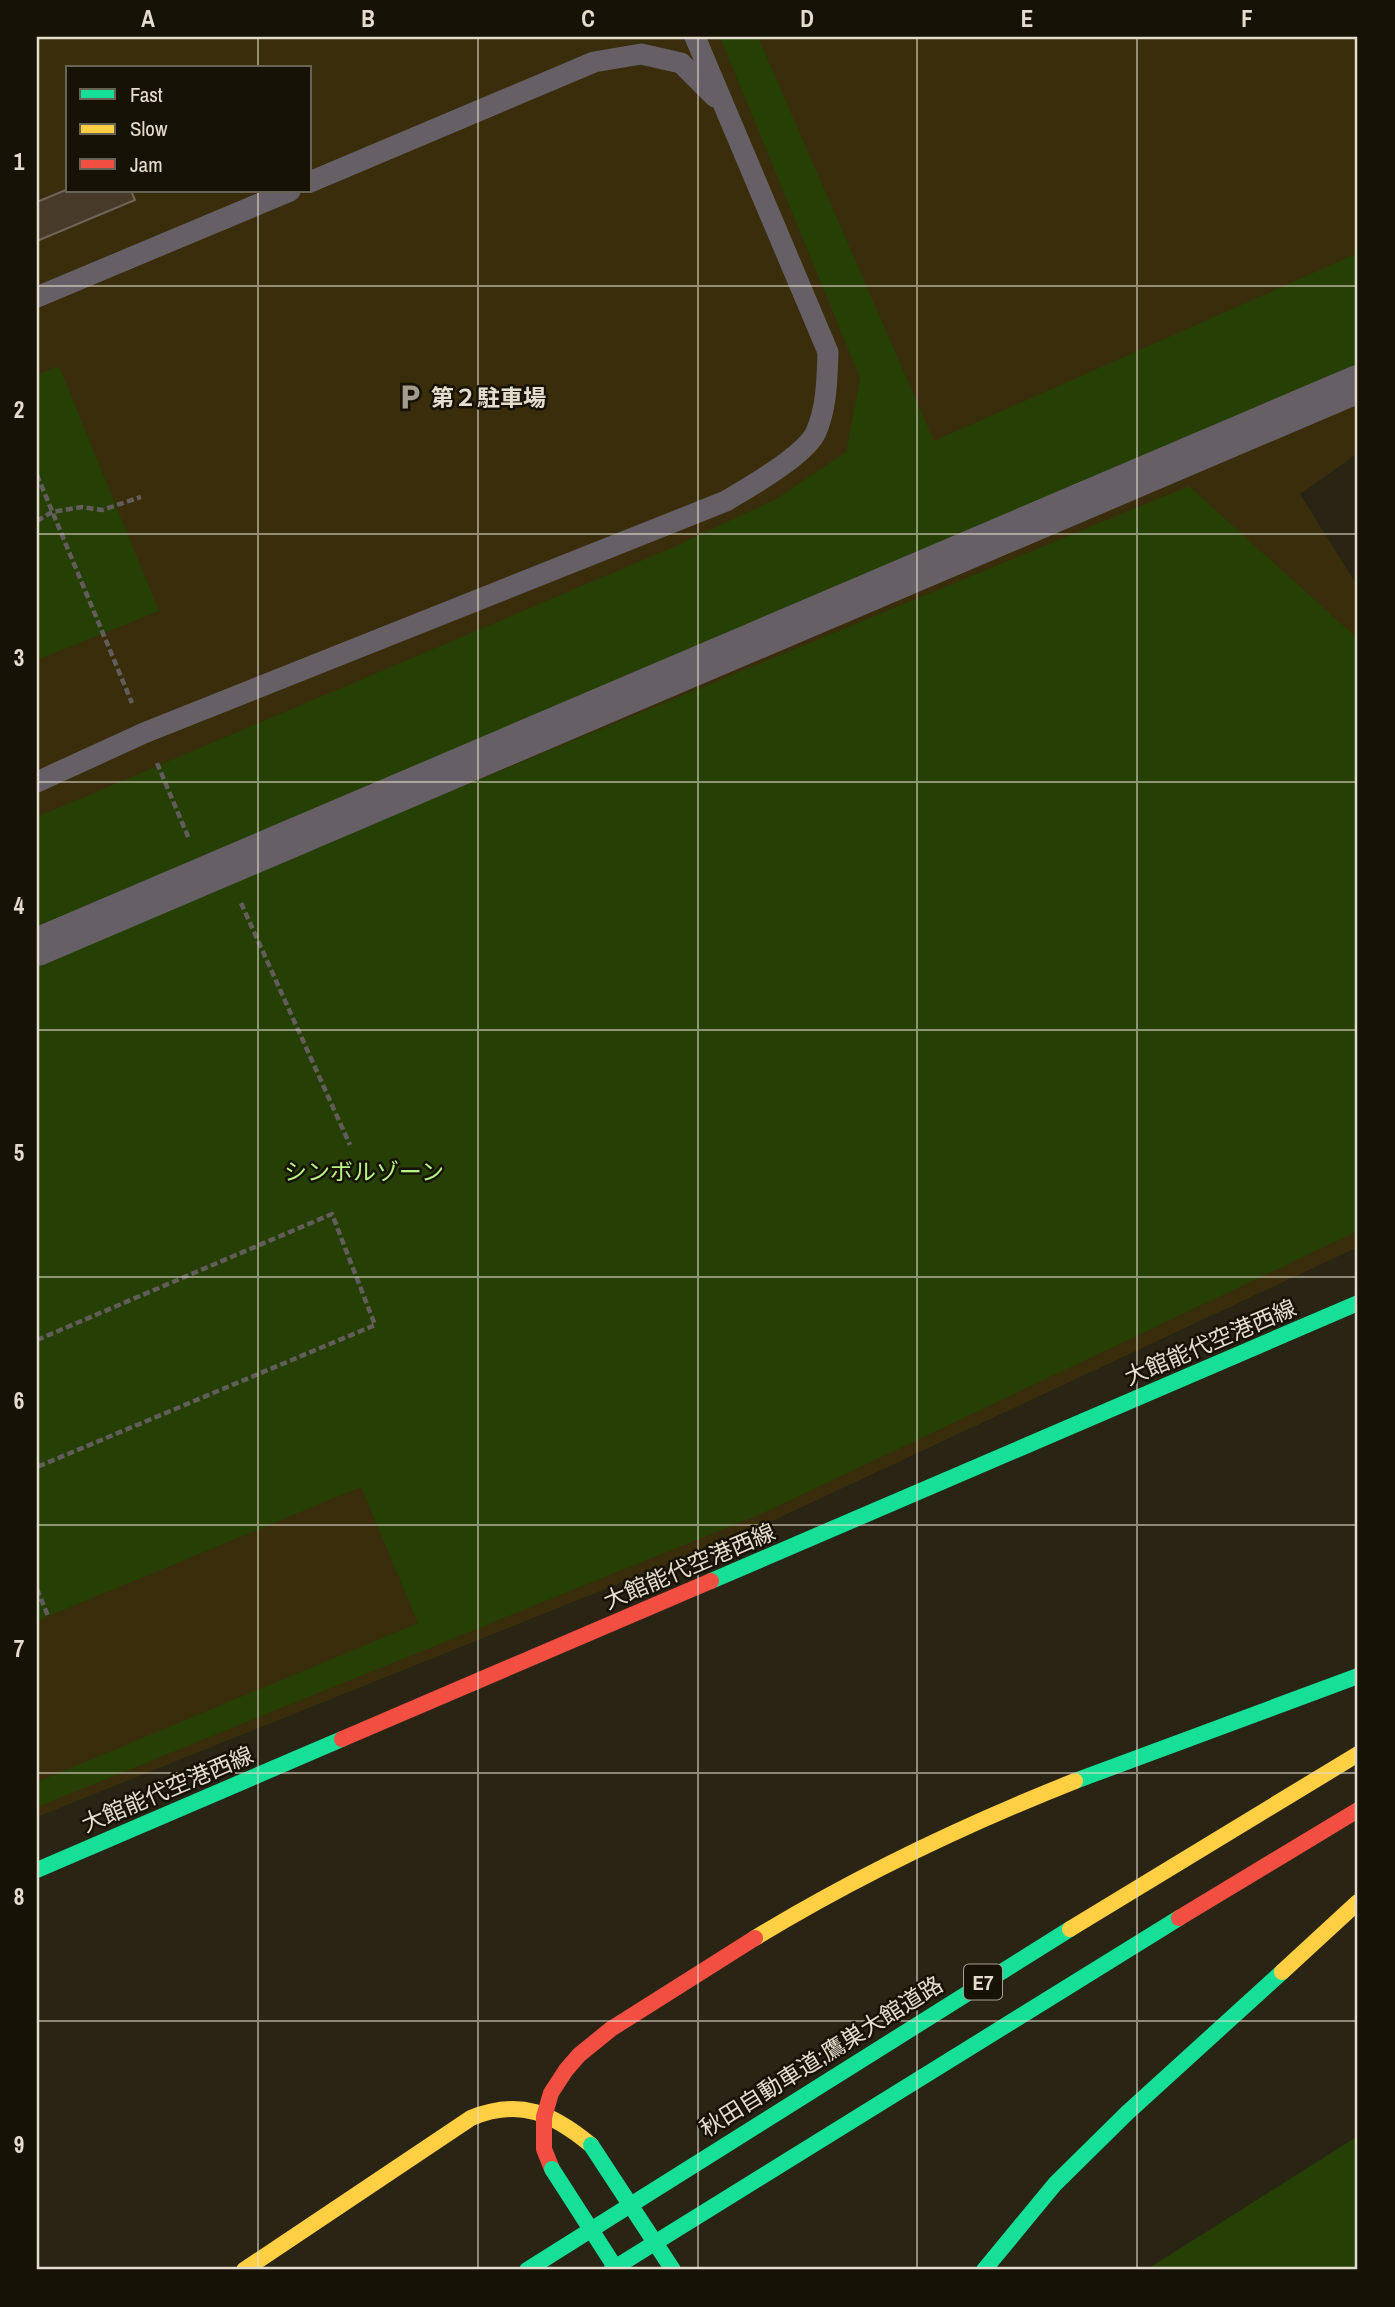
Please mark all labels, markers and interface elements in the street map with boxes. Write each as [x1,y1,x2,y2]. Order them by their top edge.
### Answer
text: A [141,3,155,34]
text: B [361,3,375,34]
text: C [581,3,595,34]
text: D [800,3,814,34]
text: E [1021,3,1033,34]
text: F [1241,3,1253,34]
legend [66,66,312,192]
text: Fast [130,80,163,109]
text: Slow [130,114,168,143]
text: 1 [14,146,25,177]
text: Jam [130,150,163,179]
parking icon: 第２駐車場 [395,382,425,412]
place label: 第２駐車場 [431,382,546,413]
text: 2 [14,394,24,425]
text: 3 [14,642,24,673]
text: 4 [14,890,25,921]
text: 5 [14,1137,24,1168]
park label: シンボルゾーン [284,1156,444,1187]
street label: 大館能代空港西線 [1119,1292,1301,1392]
text: 6 [14,1385,24,1416]
street label: 大館能代空港西線 [598,1516,780,1616]
text: 7 [14,1633,24,1664]
street label: 大館能代空港西線 [76,1739,258,1839]
text: 8 [14,1881,24,1912]
road number: E7 [964,1965,1002,2000]
street label: 秋田自動車道;鷹巣大館道路 [694,1968,948,2144]
text: 9 [14,2129,24,2160]

